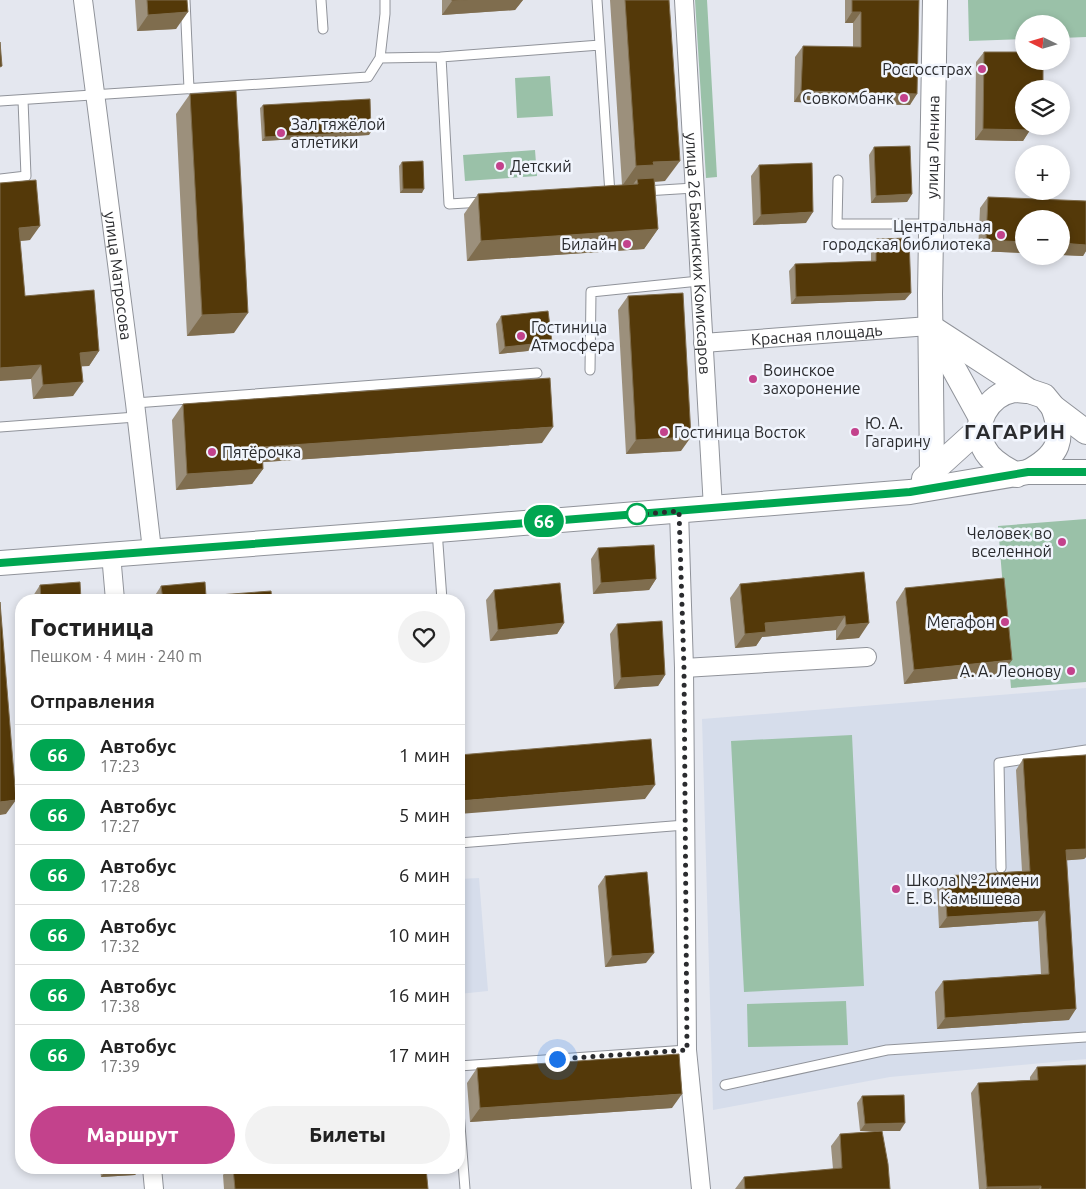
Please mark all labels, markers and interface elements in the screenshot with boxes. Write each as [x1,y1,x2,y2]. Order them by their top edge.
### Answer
north arrow [1015,15,1070,70]
map controls [1015,15,1070,265]
place label: Росгосстрах [882,60,972,78]
marker: Росгосстрах [976,63,988,75]
button: layers [1015,80,1070,135]
place label: Совкомбанк [802,89,894,107]
marker: Совкомбанк [898,92,910,104]
street label: улица Ленина [923,95,942,199]
place label: Зал тяжёлой атлетики [291,115,386,151]
marker: Зал тяжёлой атлетики [275,127,287,139]
street label: улица 26 Бакинских Комиссаров [683,132,714,375]
button: + [1015,145,1070,200]
place label: Детский [510,157,572,175]
marker: Детский [494,160,506,172]
street label: улица Матросова [101,210,136,341]
button: − [1015,210,1070,265]
place label: Центральная городская библиотека [822,217,991,253]
marker: Центральная городская библиотека [995,229,1007,241]
place label: Билайн [561,235,617,253]
marker: Билайн [621,238,633,250]
place label: Гостиница Атмосфера [531,318,615,354]
street label: Красная площадь [750,321,883,348]
marker: Гостиница Атмосфера [515,330,527,342]
place label: Воинское захоронение [763,361,861,397]
marker: Воинское захоронение [747,373,759,385]
place label: Ю. А. Гагарину [865,414,931,450]
district label: ГАГАРИН [964,419,1066,443]
place label: Гостиница Восток [674,423,806,441]
marker: Гостиница Восток [658,426,670,438]
marker: Ю. А. Гагарину [849,426,861,438]
place label: Пятёрочка [222,443,301,461]
marker: Пятёрочка [206,446,218,458]
unlabelled marker [626,503,648,525]
line badge: 66 [522,505,566,537]
text: 66 [534,511,554,531]
place label: Человек во вселенной [967,524,1052,560]
marker: Человек во вселенной [1056,536,1068,548]
button: heart [398,611,450,663]
place label: Мегафон [927,613,995,631]
text: Гостиница [30,614,154,641]
marker: Мегафон [999,616,1011,628]
text: Пешком · 4 мин · 240 m [30,647,202,665]
place label: А. А. Леонову [960,662,1061,680]
marker: А. А. Леонову [1065,665,1077,677]
text: Отправления [30,690,155,712]
text: Автобус [100,735,176,757]
text: 1 мин [399,744,450,766]
text: 66 [47,745,68,765]
text: 17:23 [100,757,140,775]
text: Автобус [100,795,176,817]
text: 5 мин [399,804,450,826]
text: 66 [47,805,68,825]
text: 17:27 [100,817,140,835]
text: Автобус [100,855,176,877]
text: 6 мин [399,864,450,886]
text: 66 [47,865,68,885]
place label: Школа №2 имени Е. В. Камышева [906,871,1039,907]
text: 17:28 [100,877,140,895]
marker: Школа №2 имени Е. В. Камышева [890,883,902,895]
text: Автобус [100,915,176,937]
text: 10 мин [388,924,450,946]
text: 66 [47,925,68,945]
text: 17:32 [100,937,140,955]
text: Автобус [100,975,176,997]
text: 16 мин [388,984,450,1006]
text: 66 [47,985,68,1005]
text: 17:38 [100,997,140,1015]
text: Автобус [100,1035,176,1057]
text: 17 мин [388,1044,450,1066]
text: 66 [47,1045,68,1065]
your location [545,1047,570,1072]
text: 17:39 [100,1057,140,1075]
button: Маршрут [30,1106,235,1164]
button: Билеты [245,1106,450,1164]

